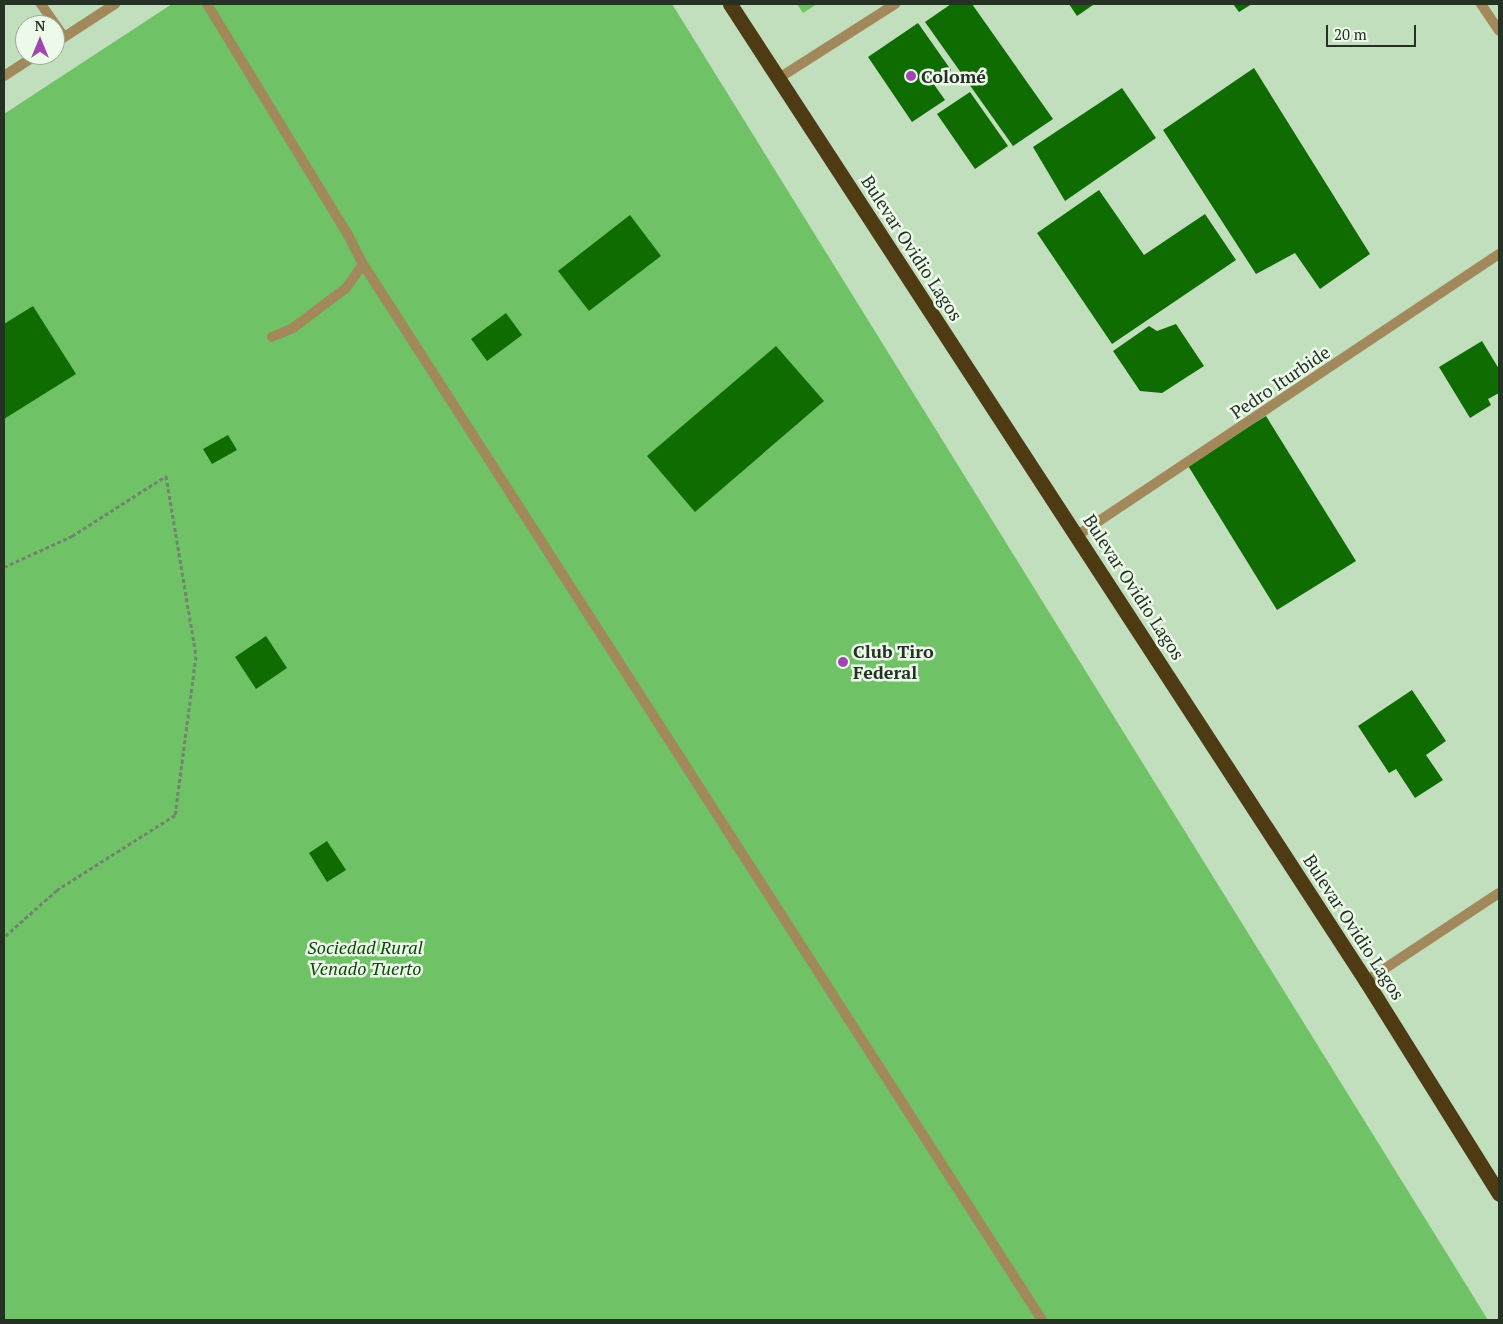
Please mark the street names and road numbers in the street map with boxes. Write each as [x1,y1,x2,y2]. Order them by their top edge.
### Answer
street label: Bulevar Ovidio Lagos [857,171,967,325]
street label: Pedro Iturbide [1226,341,1334,423]
street label: Bulevar Ovidio Lagos [1079,510,1189,664]
street label: Bulevar Ovidio Lagos [1299,850,1409,1004]

